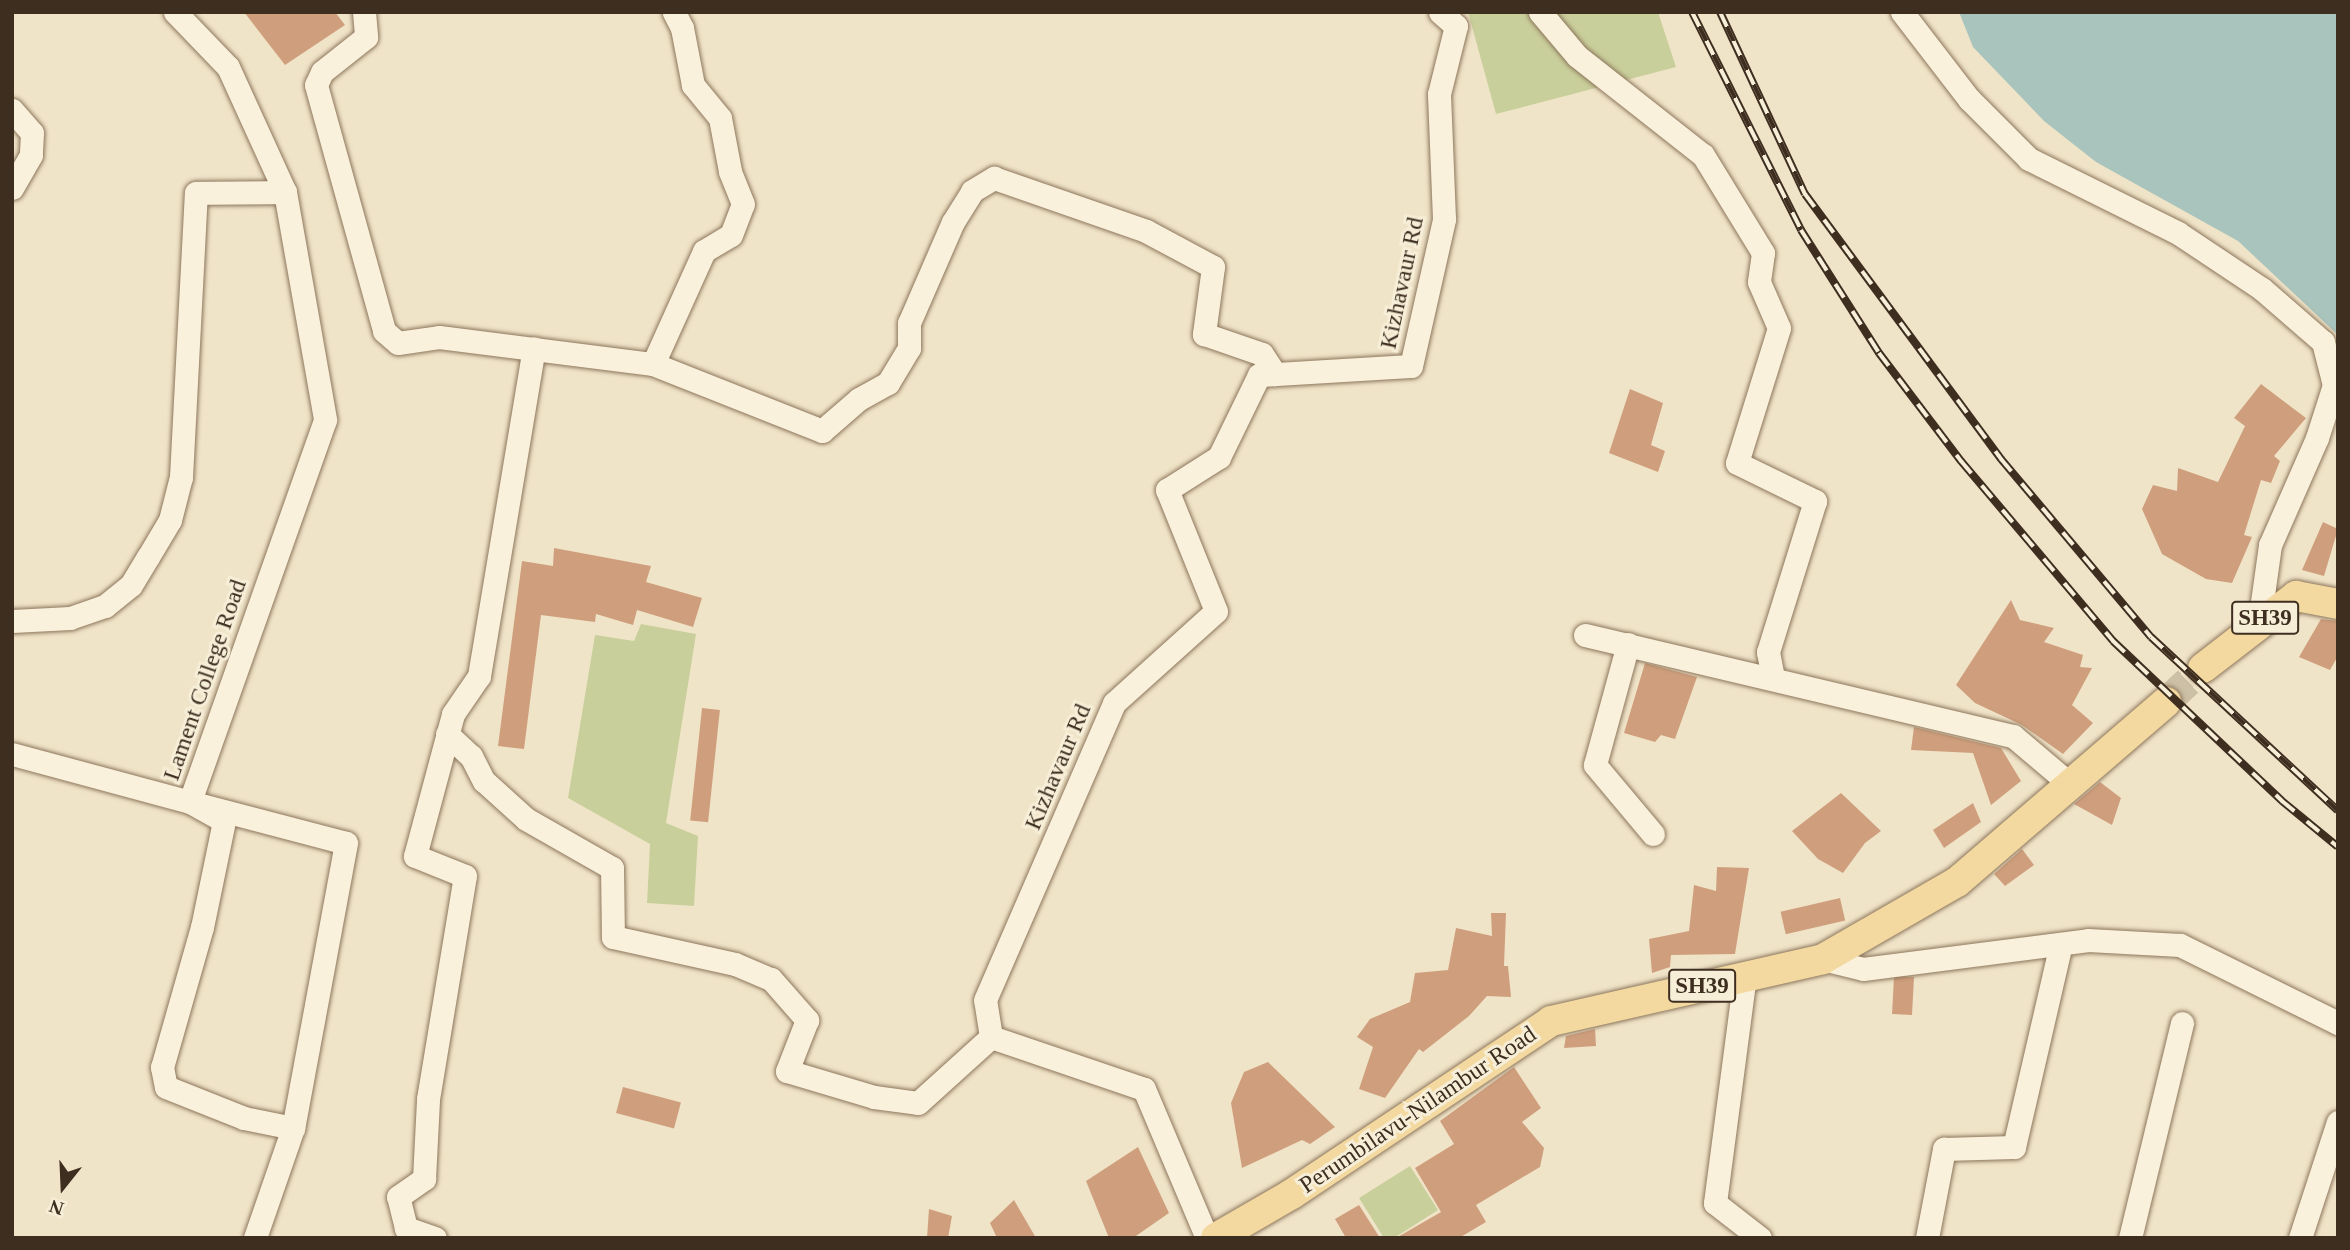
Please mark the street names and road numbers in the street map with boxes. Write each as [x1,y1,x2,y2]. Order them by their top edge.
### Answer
street label: Kizhavaur Rd [1374,214,1430,352]
street label: Lament College Road [157,576,253,784]
road number: SH39 [2230,598,2300,638]
street label: Kizhavaur Rd [1019,700,1097,834]
road number: SH39 [1667,967,1737,1006]
street label: Perumbilavu-Nilambur Road [1294,1020,1542,1200]

